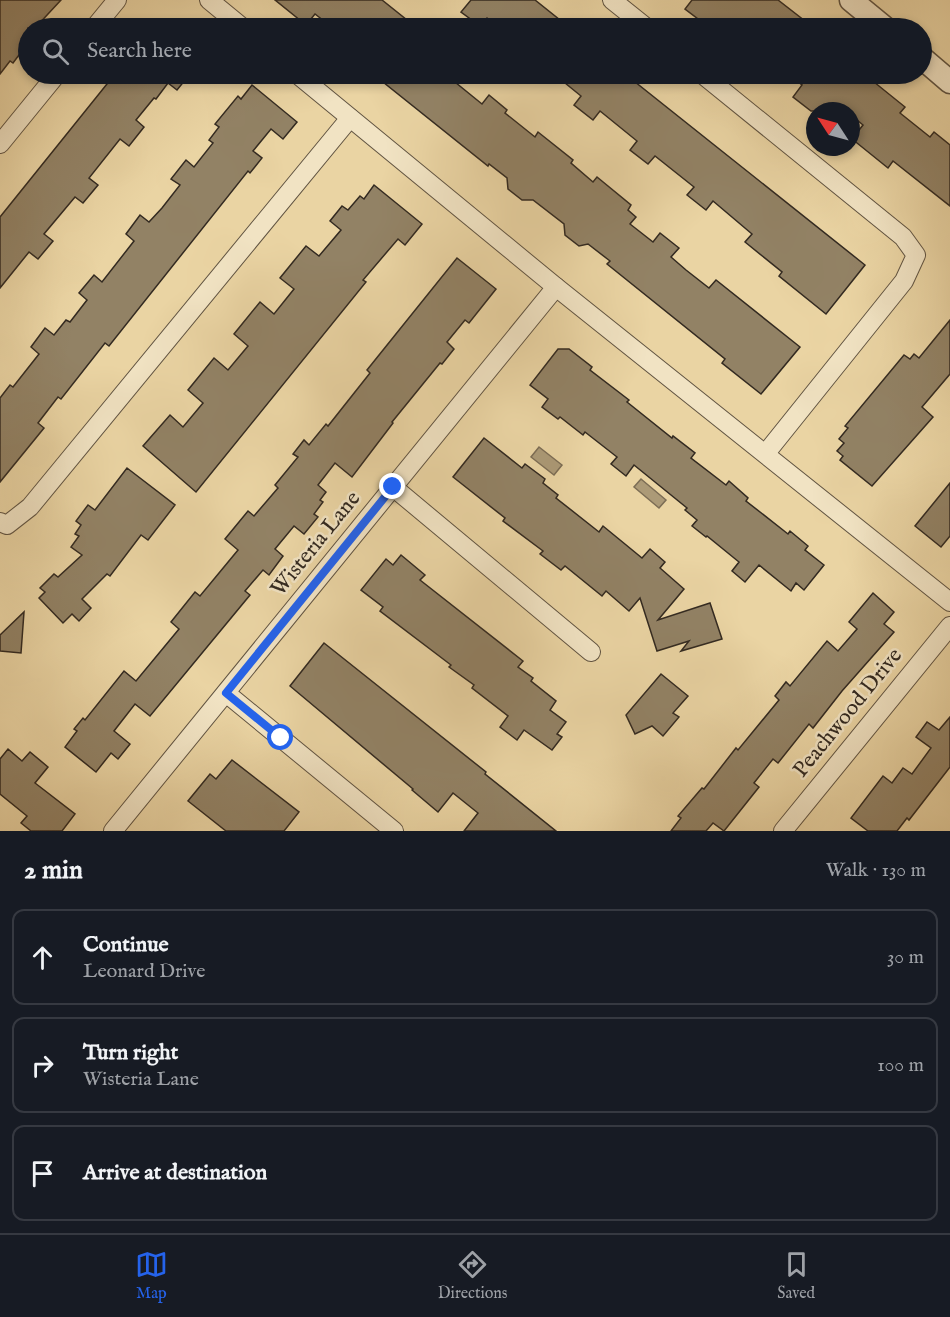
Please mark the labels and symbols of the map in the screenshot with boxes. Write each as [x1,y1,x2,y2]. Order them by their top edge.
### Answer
north arrow [806,102,860,156]
route end [379,473,405,499]
street label: Wisteria Lane [265,486,367,602]
street label: Peachwood Drive [787,643,909,783]
route start [267,724,293,750]

